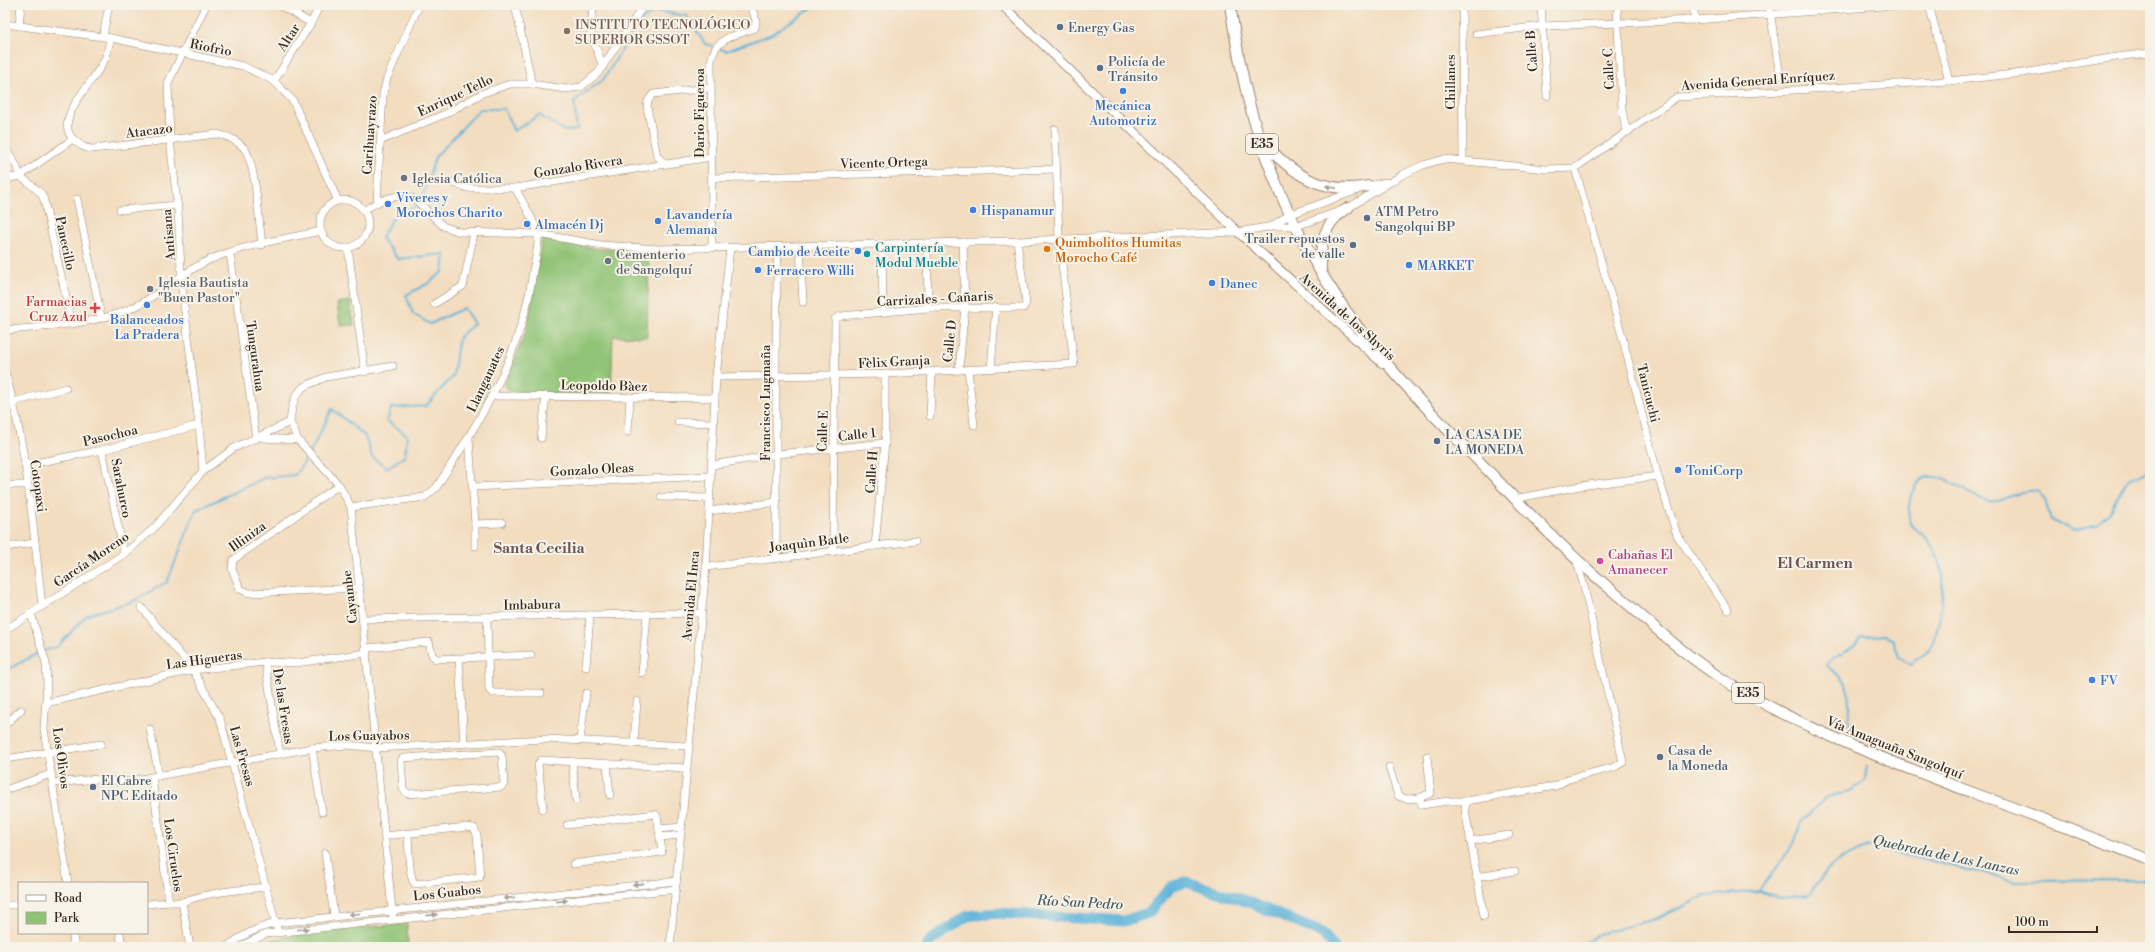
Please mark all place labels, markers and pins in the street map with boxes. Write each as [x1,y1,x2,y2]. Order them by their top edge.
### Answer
place label: INSTITUTO TECNOLÓGICO SUPERIOR GSSOT [575,16,751,48]
place label: Energy Gas [1068,20,1135,36]
marker: Energy Gas [1055,22,1065,32]
marker: INSTITUTO TECNOLÓGICO SUPERIOR GSSOT [562,26,572,36]
place label: Policía de Tránsito [1108,54,1166,85]
marker: Policía de Tránsito [1095,63,1105,73]
marker: Mecánica Automotriz [1118,86,1128,96]
place label: Mecánica Automotriz [1088,98,1157,129]
place label: Iglesia Católica [412,171,502,187]
marker: Iglesia Católica [399,173,409,183]
place label: Viveres y Morochos Charito [395,190,502,221]
marker: Viveres y Morochos Charito [383,199,393,209]
place label: Hispanamur [981,203,1055,219]
place label: ATM Petro Sangolqui BP [1374,204,1455,235]
marker: Hispanamur [968,205,978,215]
place label: Lavandería Alemana [665,207,733,238]
marker: ATM Petro Sangolqui BP [1362,213,1372,223]
marker: Lavandería Alemana [653,216,663,226]
place label: Almacén Dj [534,217,604,233]
marker: Almacén Dj [522,219,532,229]
place label: Trailer repuestos de valle [1244,231,1345,262]
place label: Quimbolitos Humitas Morocho Café [1055,235,1182,266]
place label: Carpintería Modul Mueble [875,240,959,271]
marker: Trailer repuestos de valle [1348,240,1358,250]
place label: Cambio de Aceite [748,244,850,260]
marker: Quimbolitos Humitas Morocho Café [1042,244,1052,254]
marker: Cambio de Aceite [853,246,863,256]
place label: Cementerio de Sangolquí [616,247,693,278]
marker: Carpintería Modul Mueble [862,249,872,259]
marker: Cementerio de Sangolquí [603,256,613,266]
place label: MARKET [1417,258,1474,274]
marker: MARKET [1404,260,1414,270]
place label: Ferracero Willi [766,263,854,279]
marker: Ferracero Willi [753,265,763,275]
place label: Iglesia Bautista "Buen Pastor" [158,275,249,306]
place label: Danec [1220,276,1258,292]
marker: Danec [1207,278,1217,288]
marker: Iglesia Bautista "Buen Pastor" [145,284,155,294]
place label: Farmacias Cruz Azul [26,294,87,325]
marker: Balanceados La Pradera [142,300,152,310]
marker: Farmacias Cruz Azul [90,303,100,313]
place label: Balanceados La Pradera [109,312,184,343]
place label: LA CASA DE LA MONEDA [1445,427,1525,458]
marker: LA CASA DE LA MONEDA [1432,436,1442,446]
place label: ToniCorp [1686,463,1743,479]
marker: ToniCorp [1673,465,1683,475]
place label: Cabañas El Amanecer [1607,547,1673,578]
marker: Cabañas El Amanecer [1595,556,1605,566]
place label: FV [2100,673,2119,689]
marker: FV [2087,675,2097,685]
place label: Casa de la Moneda [1668,743,1729,774]
marker: Casa de la Moneda [1655,752,1665,762]
place label: El Cabre NPC Editado [101,773,178,804]
marker: El Cabre NPC Editado [88,782,98,792]

